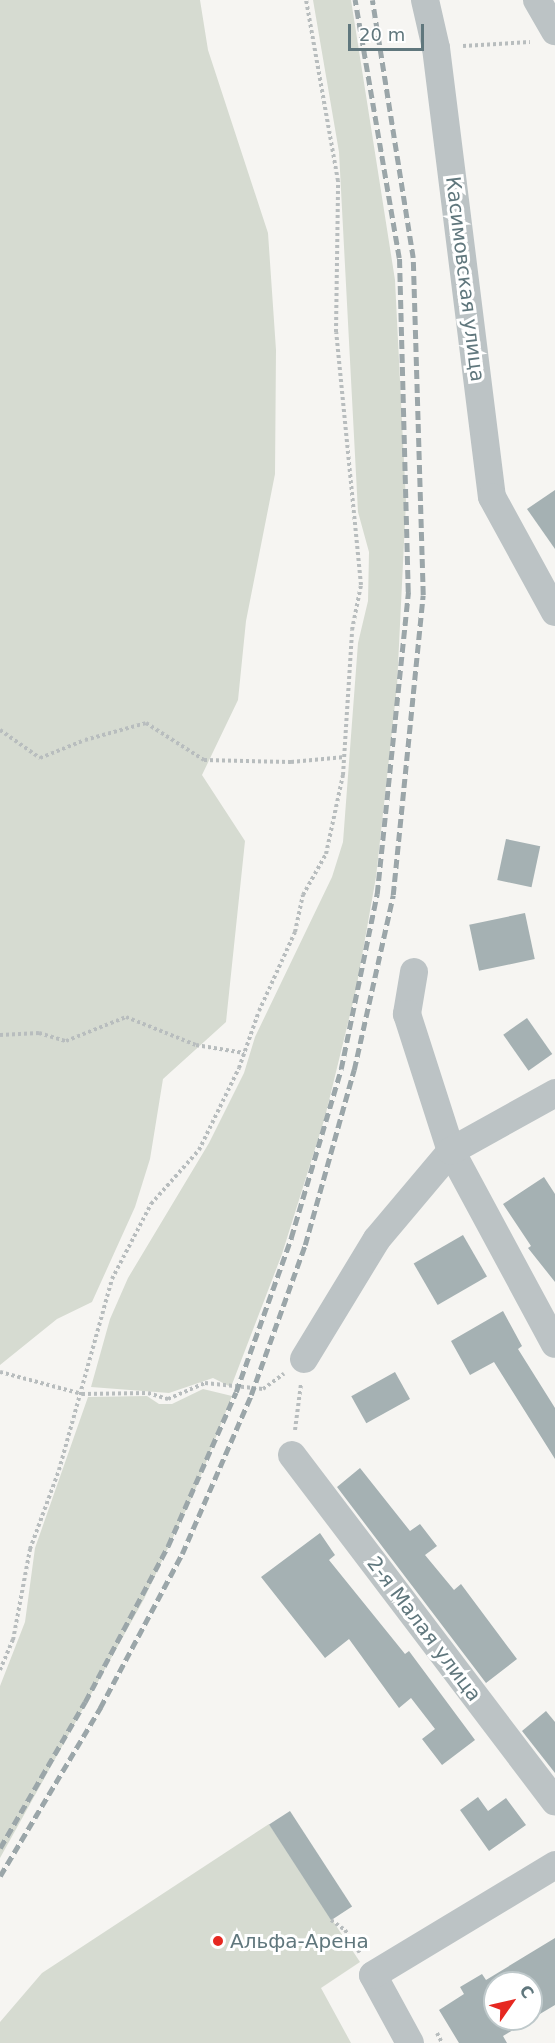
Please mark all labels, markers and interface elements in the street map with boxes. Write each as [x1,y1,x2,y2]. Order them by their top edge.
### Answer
scale bar [351,12,428,50]
text: 20 m [359,24,405,45]
street label: Касимовская улица [440,175,490,383]
street label: 2-я Малая улица [362,1552,486,1706]
place label: Альфа-Арена [230,1929,369,1953]
marker: Альфа-Арена [211,1934,225,1948]
north arrow [483,1971,543,2031]
text: С [516,1982,538,2002]

